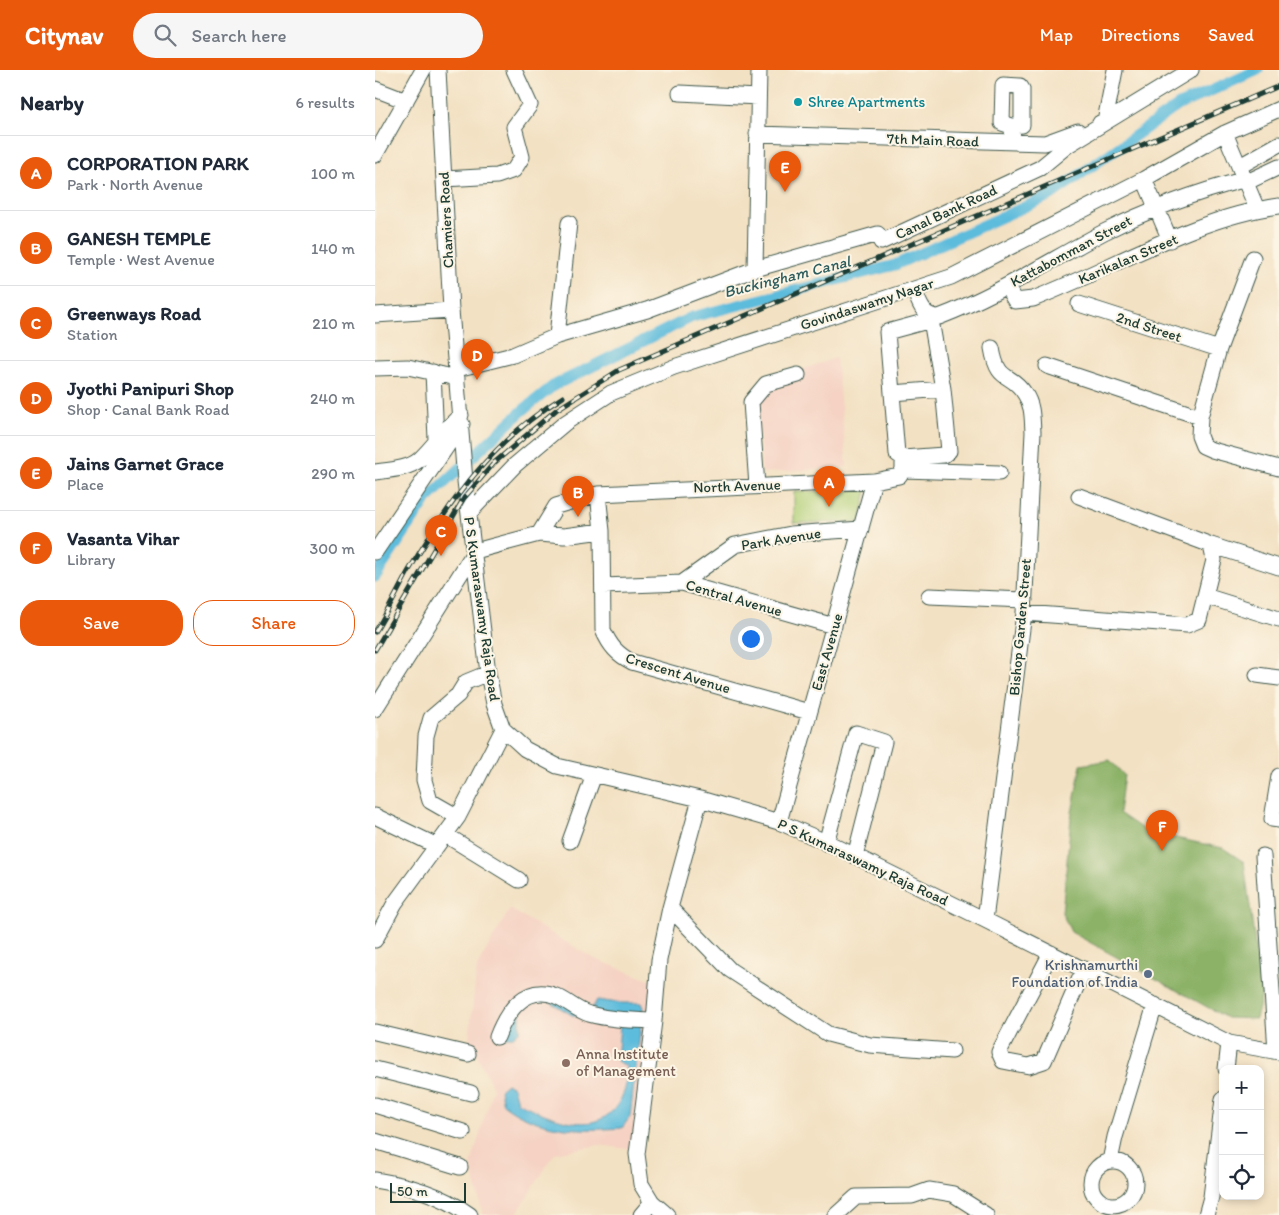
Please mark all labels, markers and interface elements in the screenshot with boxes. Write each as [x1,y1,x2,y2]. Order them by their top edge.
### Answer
search box [133,13,483,58]
text: Citynav [25,21,103,50]
icon: search [151,21,179,49]
text: Search here [191,24,287,47]
text: Map [1040,24,1073,46]
text: Directions [1101,24,1180,46]
text: Saved [1208,24,1254,46]
text: Nearby [20,90,84,115]
text: 6 results [295,93,355,112]
place label: Shree Apartments [808,93,926,111]
marker: Shree Apartments [792,96,804,108]
street label: 7th Main Road [886,129,980,151]
pin: E [769,151,801,192]
text: CORPORATION PARK [67,152,249,175]
text: A [31,164,41,183]
text: 100 m [311,164,355,183]
street label: Chamiers Road [434,171,458,269]
text: Park · North Avenue [67,175,203,194]
street label: Canal Bank Road [892,181,1000,243]
street label: Kattabomman Street [1007,211,1135,291]
text: GANESH TEMPLE [67,227,211,250]
street label: Karikalan Street [1075,230,1181,288]
text: B [31,239,41,258]
text: 140 m [311,239,355,258]
text: Temple · West Avenue [67,250,215,269]
water label: Buckingham Canal [722,251,854,301]
street label: Govindaswamy Nagar [798,274,936,334]
text: Greenways Road [67,302,201,325]
street label: 2nd Street [1114,308,1184,346]
text: C [31,314,41,333]
text: 210 m [312,314,355,333]
text: Station [67,325,118,344]
pin: D [461,339,493,380]
text: Jyothi Panipuri Shop [67,377,234,400]
text: D [31,389,41,408]
text: 240 m [310,389,355,408]
text: Shop · Canal Bank Road [67,400,229,419]
text: Jains Garnet Grace [67,452,224,475]
text: E [32,464,40,483]
text: 290 m [311,464,355,483]
pin: A [813,466,845,507]
text: Place [67,475,104,494]
street label: North Avenue [693,475,781,497]
pin: B [562,476,594,517]
pin: C [425,515,457,556]
street label: P S Kumaraswamy Raja Road [460,516,504,702]
street label: Park Avenue [740,524,822,554]
text: Vasanta Vihar [67,527,179,550]
text: F [32,539,40,558]
text: 300 m [310,539,355,558]
text: Library [67,550,115,569]
street label: Bishop Garden Street [1005,557,1035,696]
street label: Central Avenue [684,576,784,620]
button: Save [20,600,183,646]
button: Share [193,600,355,646]
street label: East Avenue [807,611,847,693]
your location [738,626,764,652]
street label: Crescent Avenue [623,649,733,697]
pin: F [1146,810,1178,851]
street label: P S Kumaraswamy Raja Road [775,815,951,909]
place label: Krishnamurthi Foundation of India [1011,956,1139,991]
marker: Krishnamurthi Foundation of India [1142,968,1154,980]
place label: Anna Institute of Management [576,1045,676,1080]
marker: Anna Institute of Management [560,1057,572,1069]
map controls [1219,1065,1264,1200]
button: + [1219,1065,1264,1110]
button: − [1219,1110,1264,1155]
button: locate [1219,1155,1264,1200]
scale bar [390,1180,466,1203]
text: 50 m [397,1183,428,1200]

